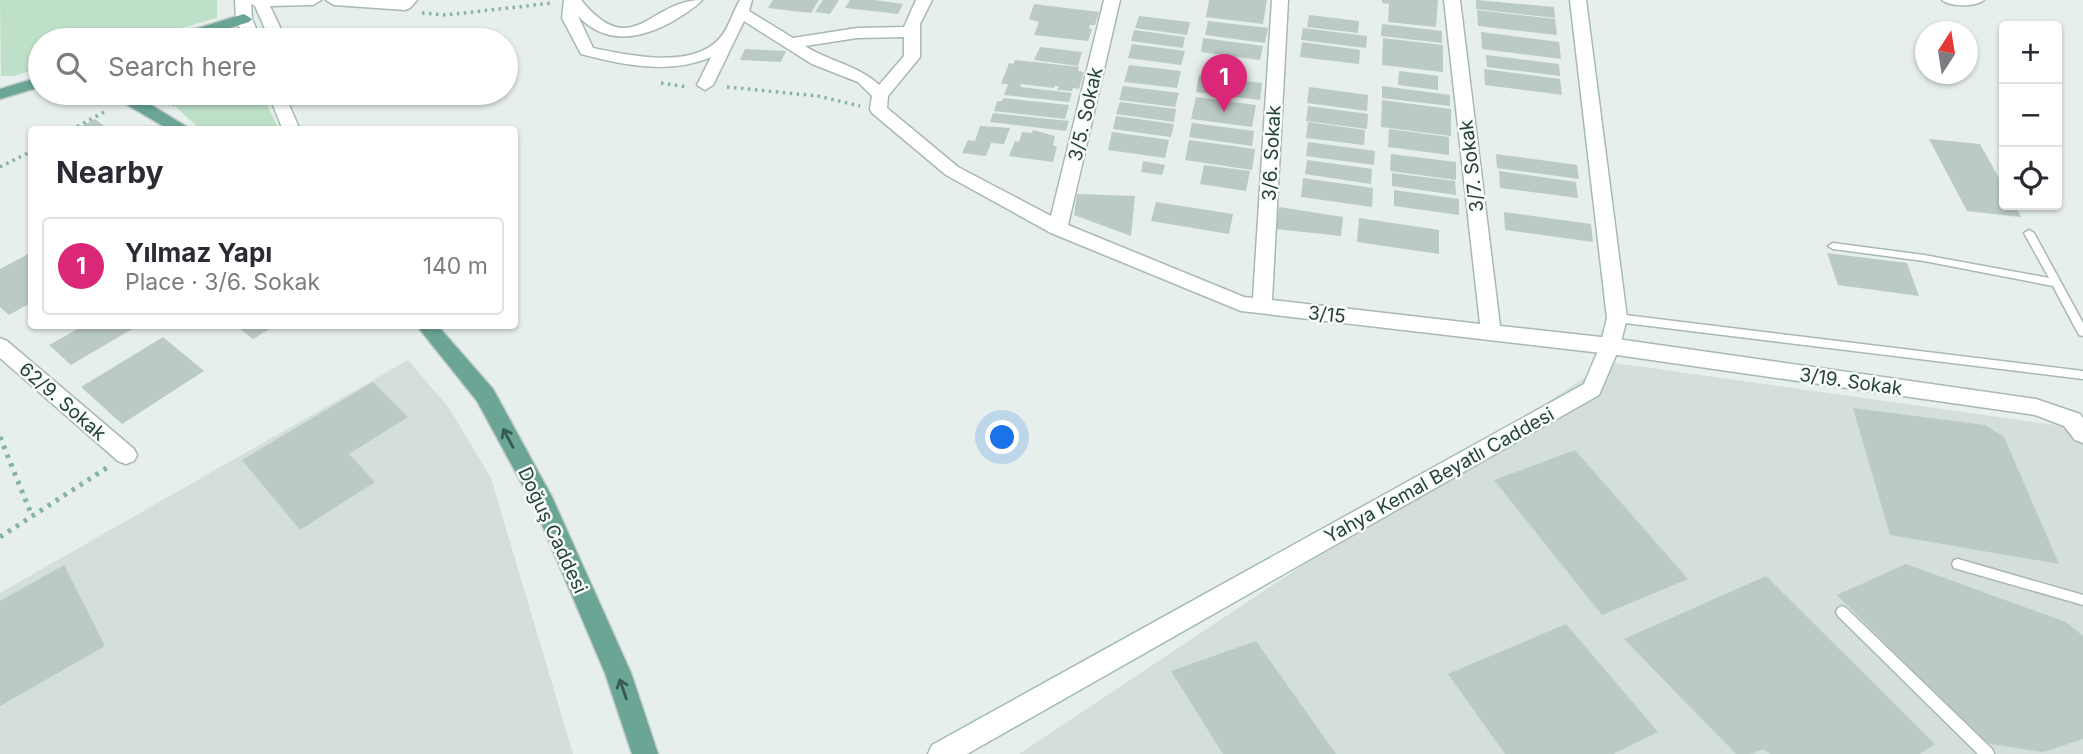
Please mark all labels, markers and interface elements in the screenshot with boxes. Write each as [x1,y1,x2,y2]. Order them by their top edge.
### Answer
north arrow [1915,21,1978,84]
map controls [1999,21,2062,210]
button: + [1999,21,2062,84]
search box [28,28,518,105]
icon: search [52,48,90,86]
text: Search here [108,51,257,82]
pin: 1 [1201,54,1247,112]
street label: 3/5. Sokak [1064,64,1108,163]
button: − [1999,84,2062,147]
street label: 3/6. Sokak [1258,104,1286,201]
street label: 3/7. Sokak [1454,118,1489,213]
button: locate [1999,147,2062,210]
text: Nearby [56,154,164,190]
text: Yılmaz Yapı [125,237,272,268]
text: 1 [76,252,86,280]
text: 140 m [423,252,488,280]
text: Place · 3/6. Sokak [125,268,320,296]
street label: 3/15 [1307,301,1347,328]
street label: 62/9. Sokak [15,357,111,446]
street label: 3/19. Sokak [1798,363,1904,400]
street label: Yahya Kemal Beyatlı Caddesi [1320,403,1558,548]
your location [985,420,1019,454]
one-way arrow [501,428,515,449]
street label: Doğuş Caddesi [513,463,592,597]
one-way arrow [616,679,628,701]

